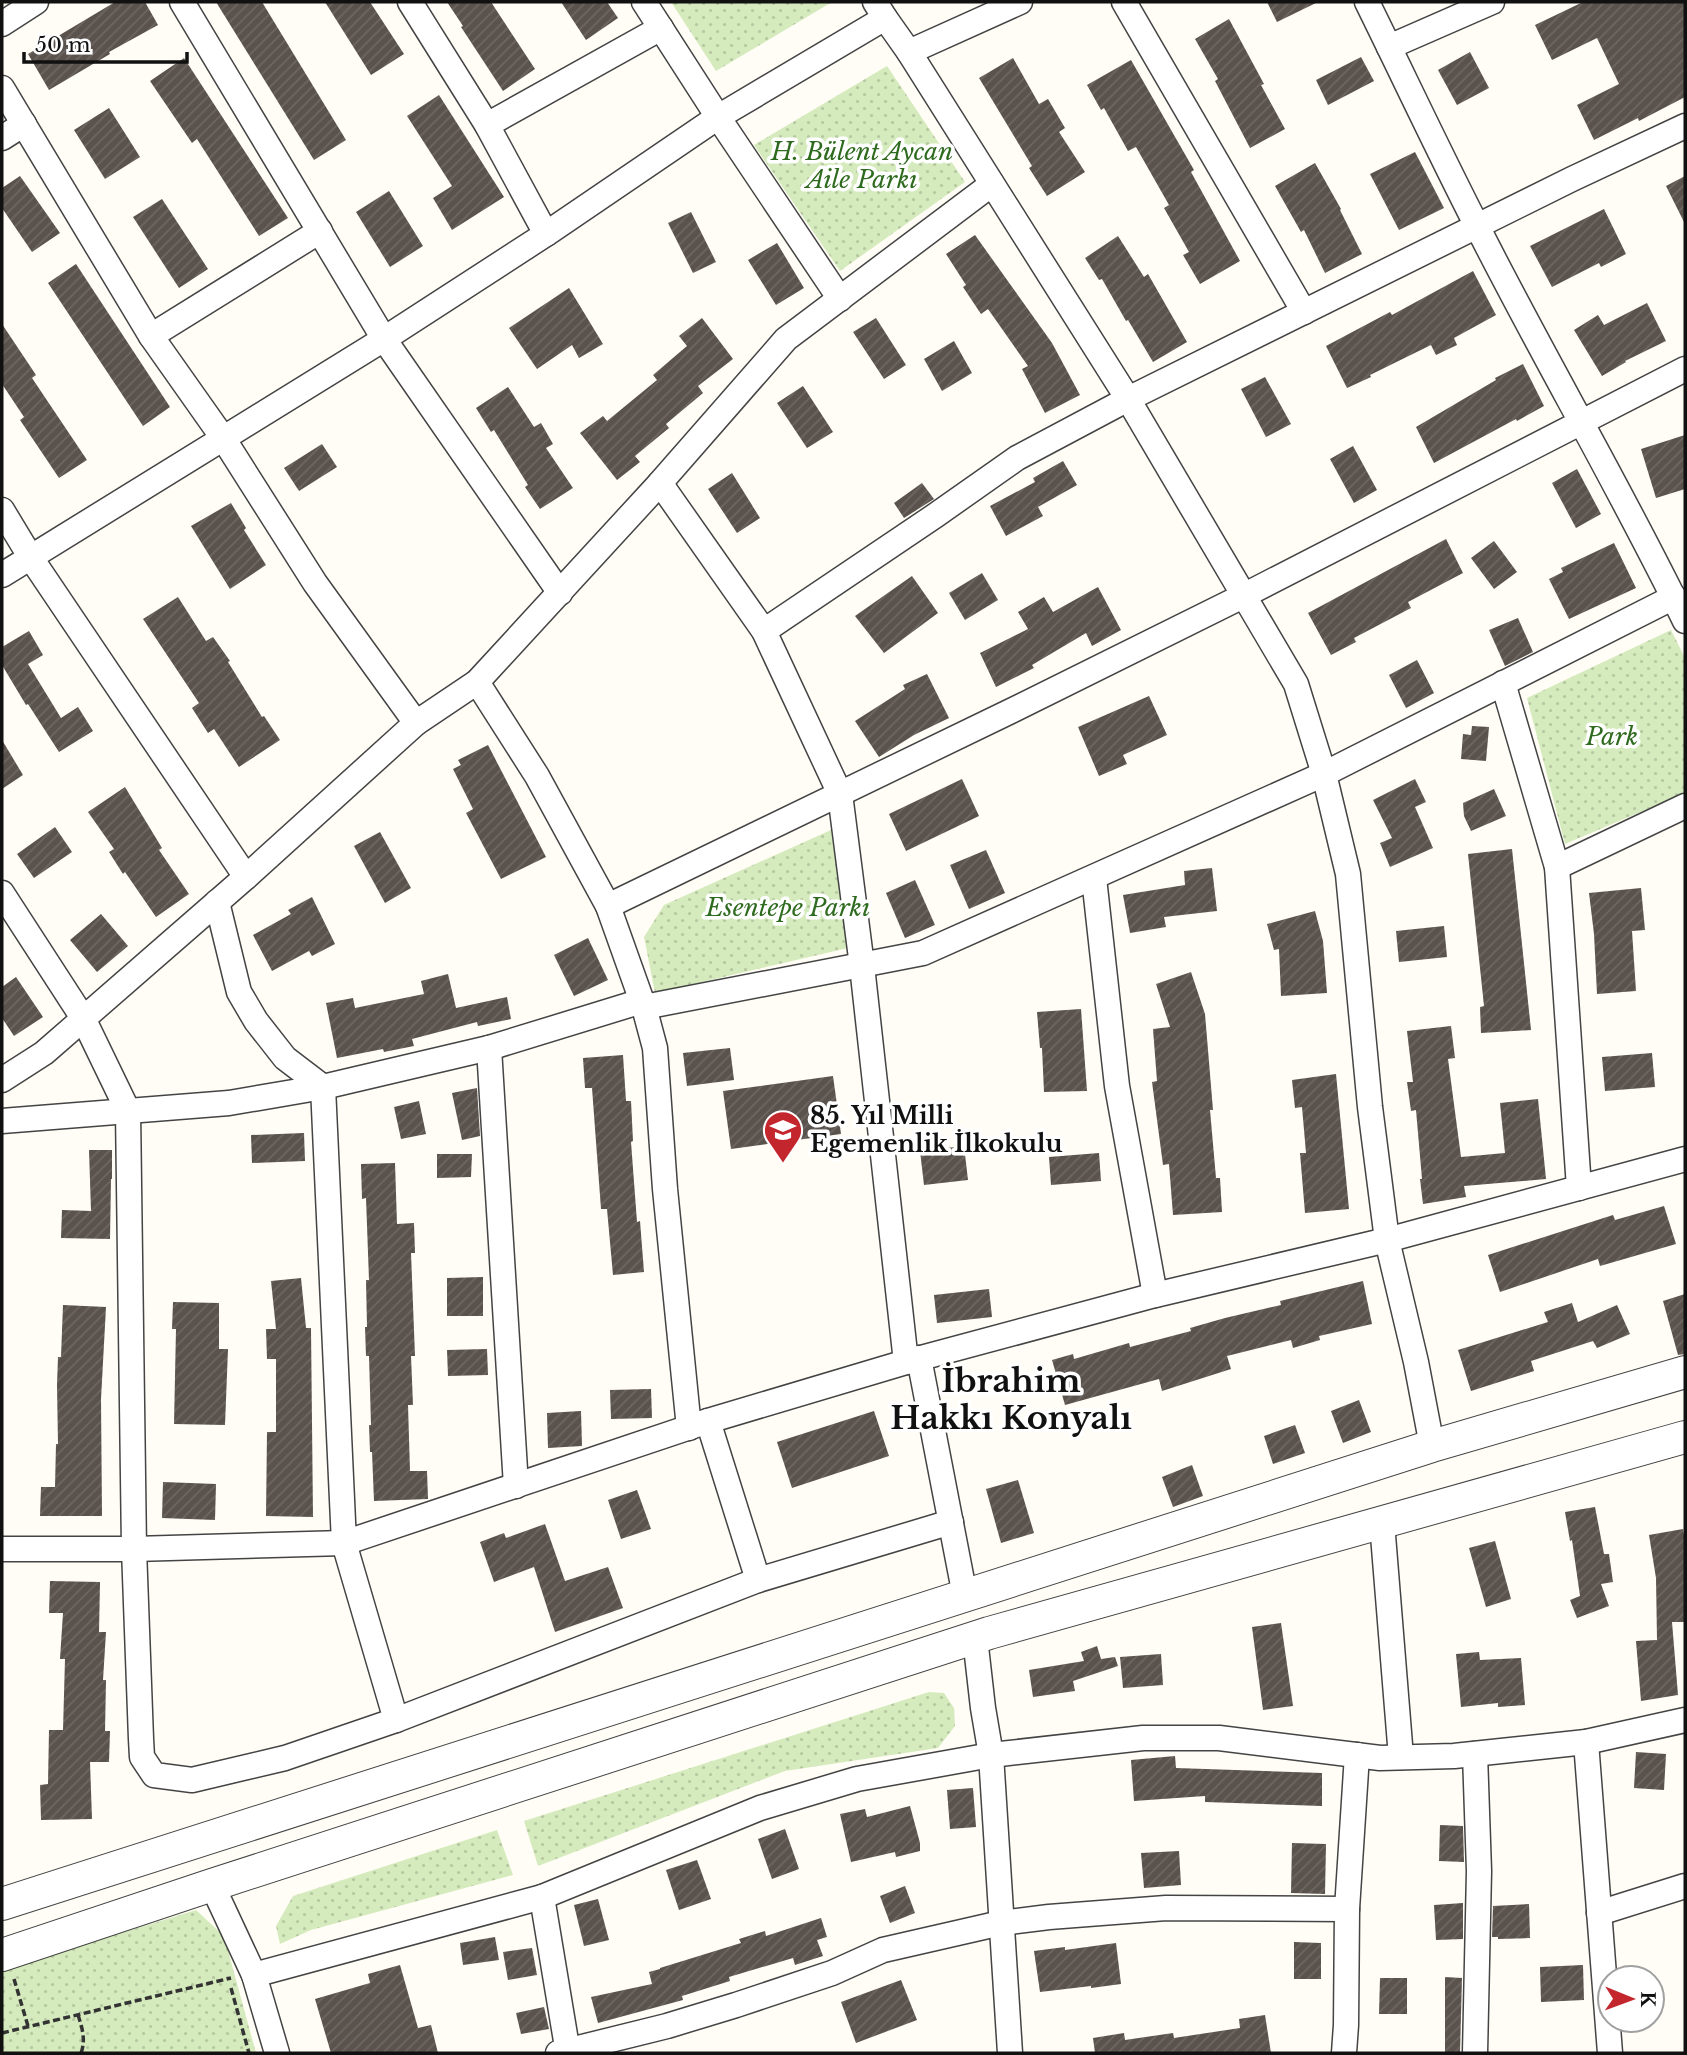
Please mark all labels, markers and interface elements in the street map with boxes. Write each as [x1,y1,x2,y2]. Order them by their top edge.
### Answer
scale bar [24,21,187,65]
text: 50 m [35,32,91,58]
park label: H. Bülent Aycan Aile Parkı [770,137,953,194]
park label: Park [1585,722,1638,751]
park label: Esentepe Parkı [705,893,870,922]
place label: 85. Yıl Milli Egemenlik İlkokulu [810,1101,1063,1158]
school or university icon: 85. Yıl Milli Egemenlik İlkokulu [762,1109,804,1164]
district label: İbrahim Hakkı Konyalı [890,1361,1132,1438]
north arrow [1596,1964,1666,2034]
text: K [1636,1991,1659,2009]

